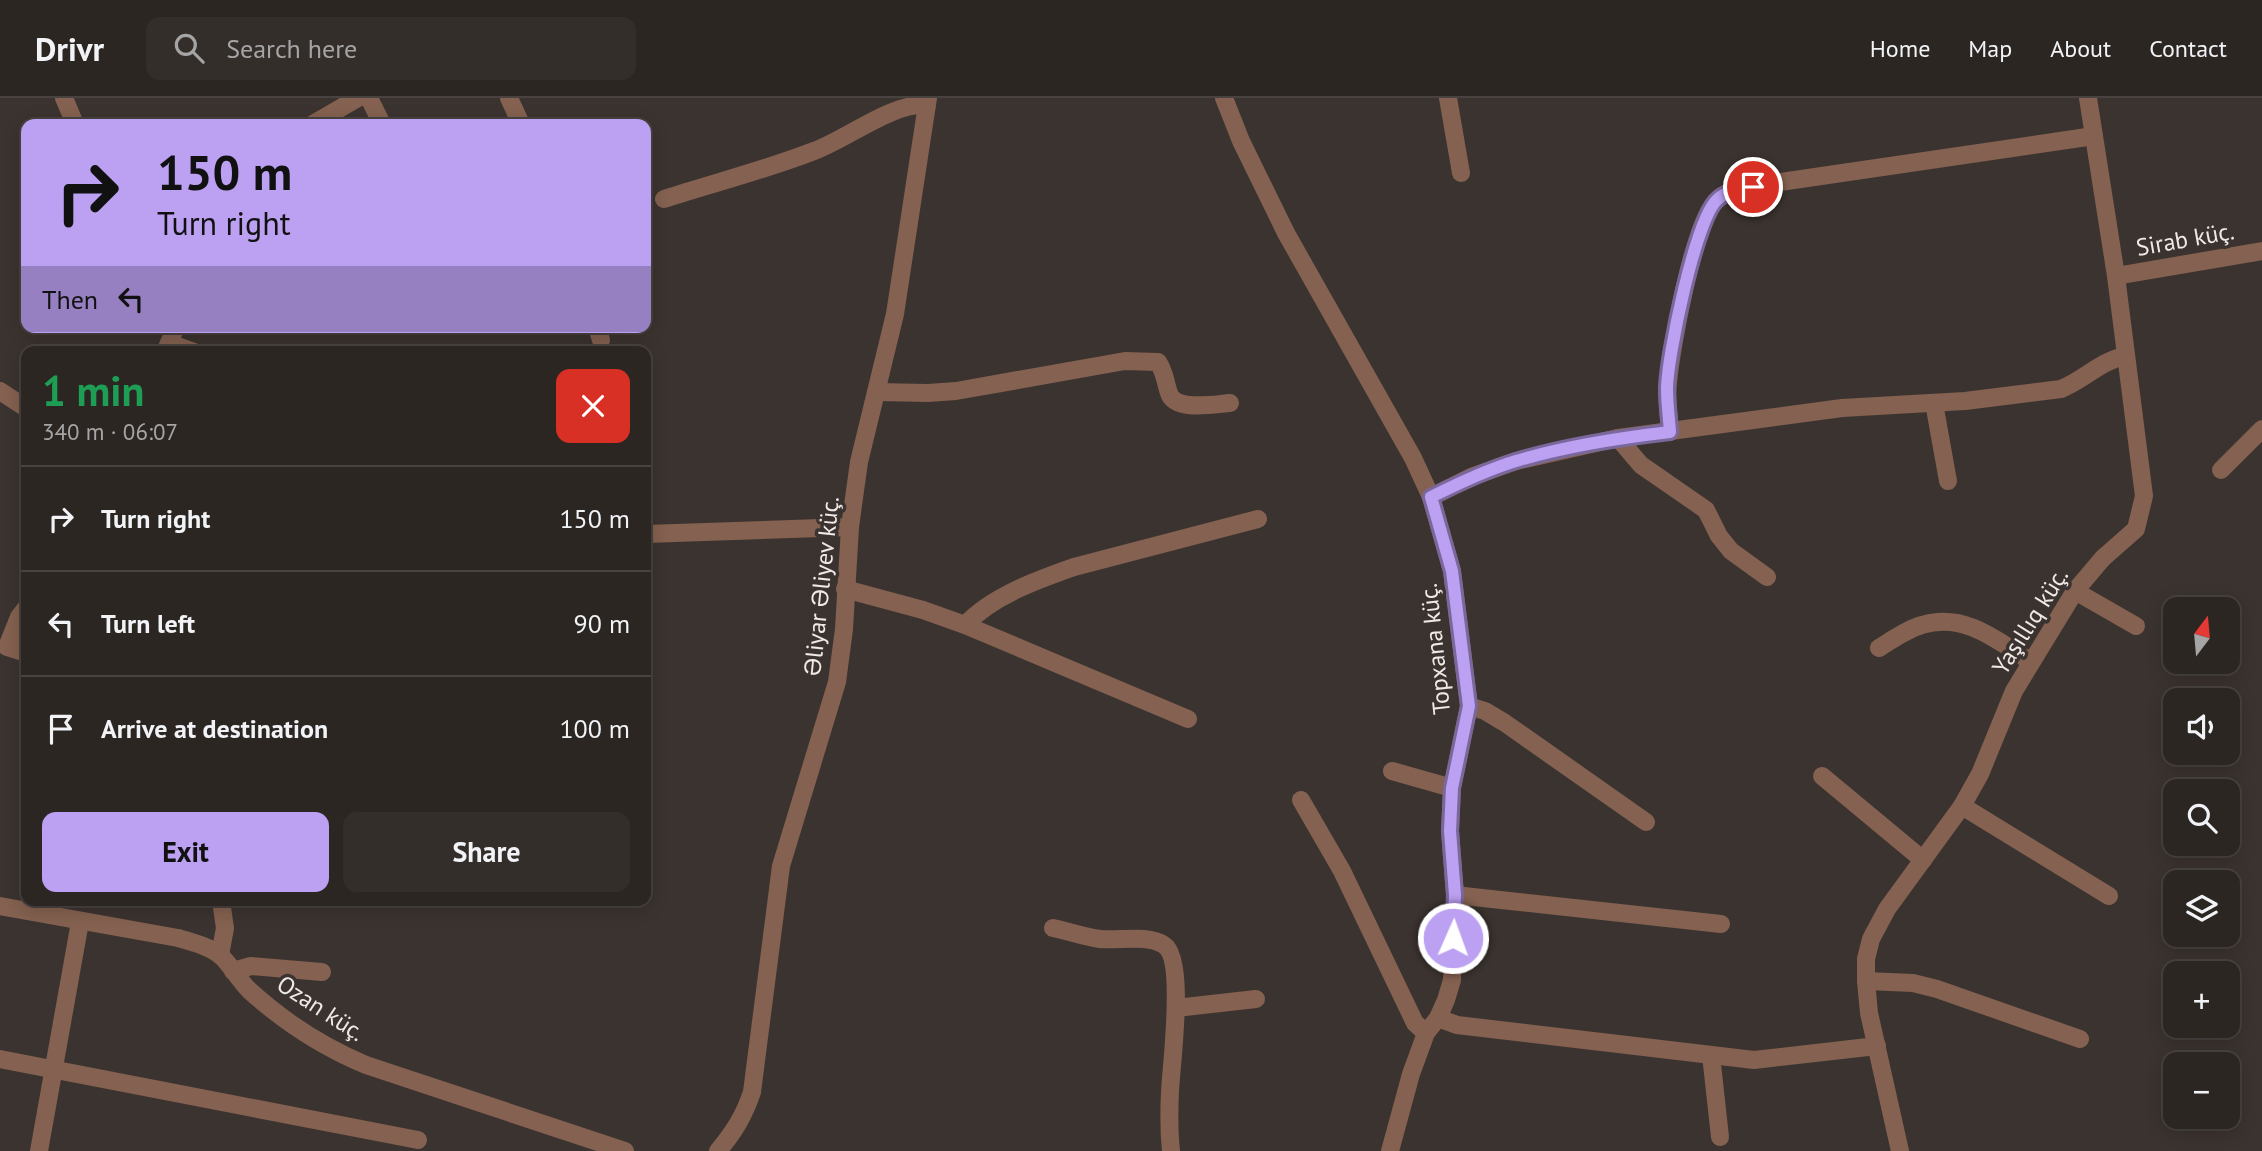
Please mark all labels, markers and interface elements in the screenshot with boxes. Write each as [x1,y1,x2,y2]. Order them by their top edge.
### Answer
search box [146,17,636,80]
text: Drivr [35,27,104,70]
icon: search [170,29,208,67]
text: Search here [226,32,357,65]
text: Home [1870,33,1930,64]
text: Map [1968,33,2012,64]
text: About [2050,33,2111,64]
text: Contact [2149,33,2227,64]
text: 150 m [157,140,292,204]
icon: right [42,147,133,238]
pin [1723,157,1783,217]
icon: arrive [1734,168,1772,206]
text: Turn right [157,202,291,244]
street label: Sirab küç. [2134,215,2236,263]
icon: left [112,280,150,318]
text: Then [42,283,98,316]
text: 1 min [42,363,144,418]
button: close [556,369,630,443]
text: 340 m · 06:07 [42,417,178,446]
street label: Əliyar Əliyev küç. [796,494,846,678]
icon: right [42,500,80,538]
text: Turn right [101,502,210,535]
text: 150 m [559,502,630,535]
street label: Yaşıllıq küç. [1985,562,2075,680]
street label: Topxana küç. [1413,582,1457,716]
north arrow [2163,597,2240,674]
map controls [2163,597,2240,1129]
icon: left [42,605,80,643]
text: Turn left [101,607,195,640]
text: 90 m [574,607,630,640]
button: sound [2163,688,2240,765]
icon: arrive [42,710,80,748]
text: Arrive at destination [101,712,328,745]
text: 100 m [559,712,630,745]
button: search [2163,779,2240,856]
button: Exit [42,812,329,892]
button: Share [343,812,630,892]
button: layers [2163,870,2240,947]
position arrow [1416,901,1490,975]
button: + [2163,961,2240,1038]
street label: Ozan küç. [271,968,371,1048]
button: − [2163,1052,2240,1129]

